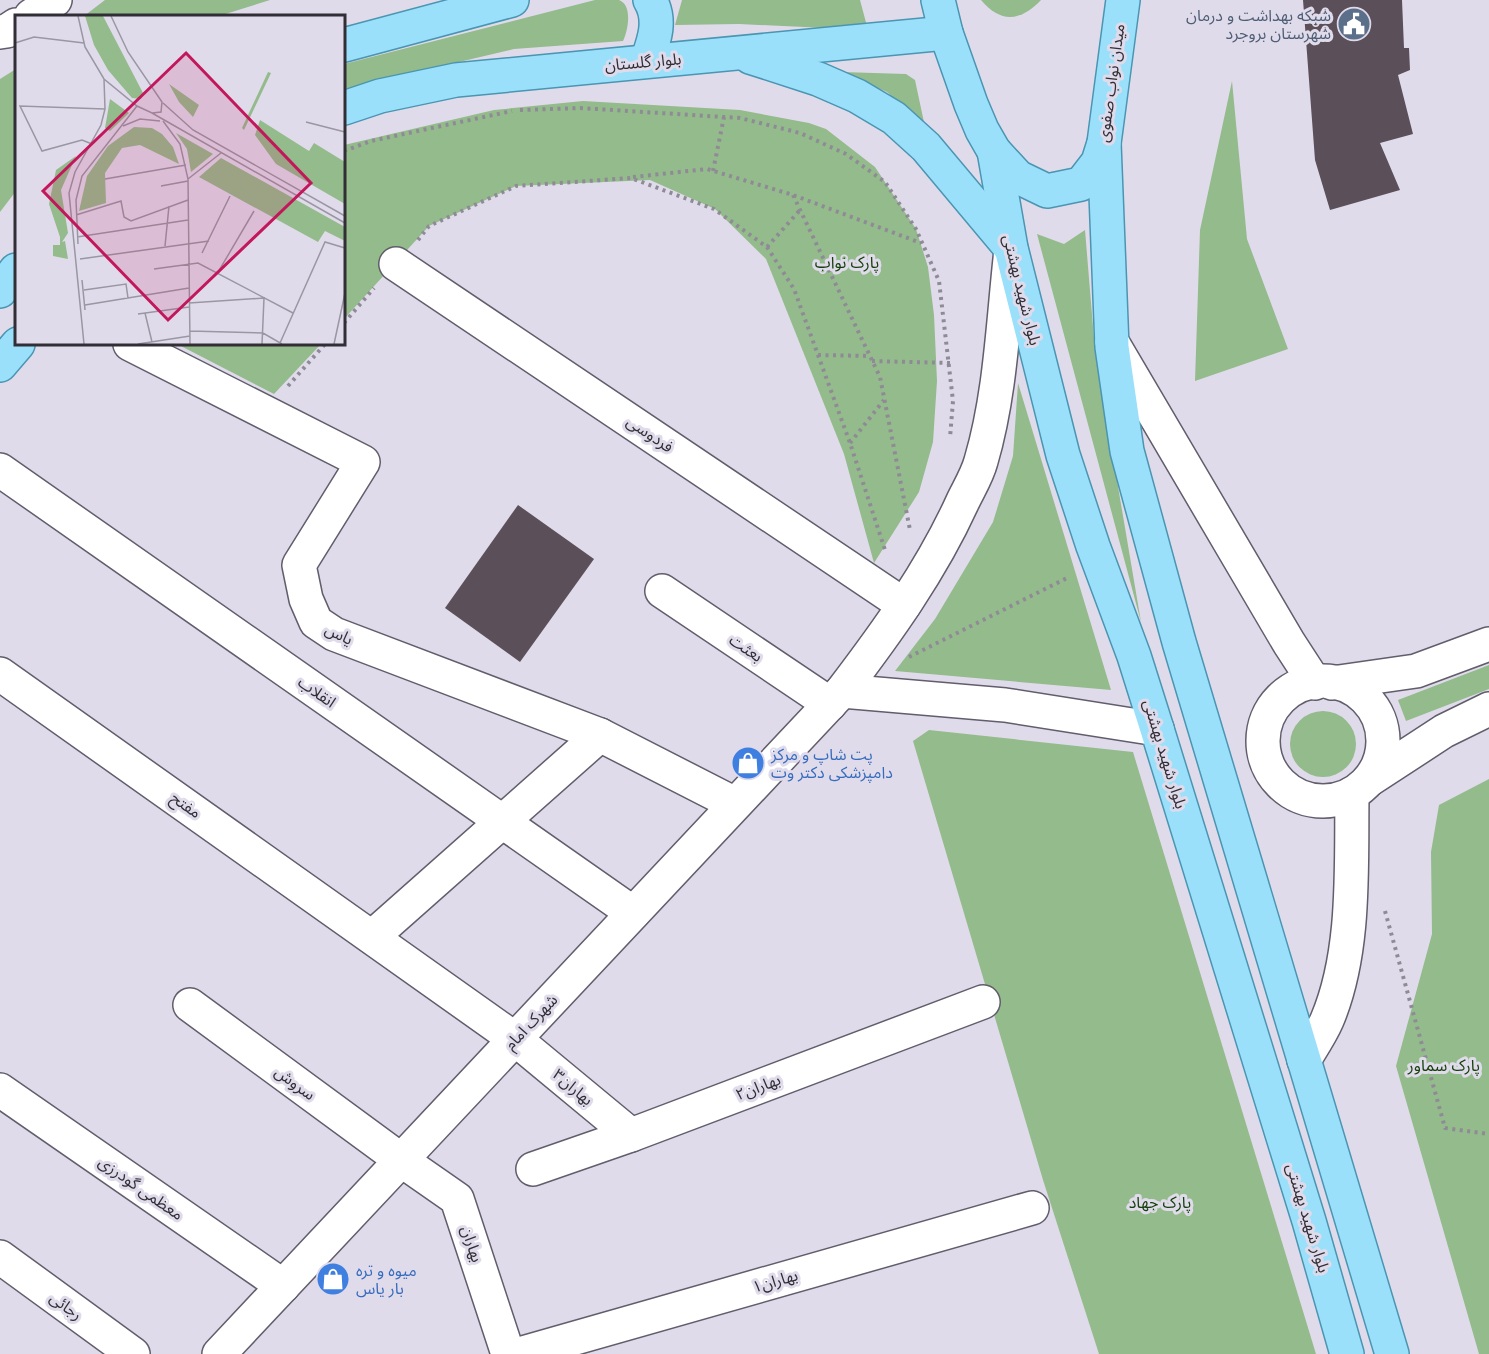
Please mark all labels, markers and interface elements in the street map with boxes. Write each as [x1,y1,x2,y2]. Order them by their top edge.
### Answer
place label: شبکه بهداشت و درمان شهرستان بروجرد [1186,6,1331,43]
public building icon: شبکه بهداشت و درمان شهرستان بروجرد [1336,6,1372,42]
inset map [15,15,345,345]
street label: میدان نواب صفوی [1093,23,1129,143]
street label: بلوار گلستان [604,49,682,75]
street label: بلوار شهید بهشتی [999,233,1045,347]
park label: پارک نواب [815,253,879,273]
street label: فردوسی [623,412,677,456]
street label: یاس [322,619,356,649]
street label: بعثت [726,630,766,666]
street label: انقلاب [295,672,339,712]
street label: بلوار شهید بهشتی [1139,697,1191,811]
shop icon: پت شاپ و مرکز دامپزشکی دکتر وت [730,745,766,781]
place label: پت شاپ و مرکز دامپزشکی دکتر وت [770,745,893,783]
street label: مفتح [165,788,205,825]
street label: شهرک امام [500,990,564,1056]
park label: پارک سماور [1407,1056,1480,1076]
street label: سروش [271,1062,319,1104]
street label: بهاران۳ [549,1065,597,1109]
street label: بهاران۲ [733,1070,783,1104]
street label: معظمی گودرزی [95,1152,187,1224]
street label: بلوار شهید بهشتی [1282,1161,1334,1275]
park label: پارک جهاد [1129,1193,1191,1213]
street label: بهاران [457,1223,487,1265]
shop icon: میوه و تره بار یاس [315,1261,351,1297]
place label: میوه و تره بار یاس [356,1261,417,1298]
street label: بهاران۱ [750,1265,800,1297]
street label: رجائی [46,1288,86,1324]

